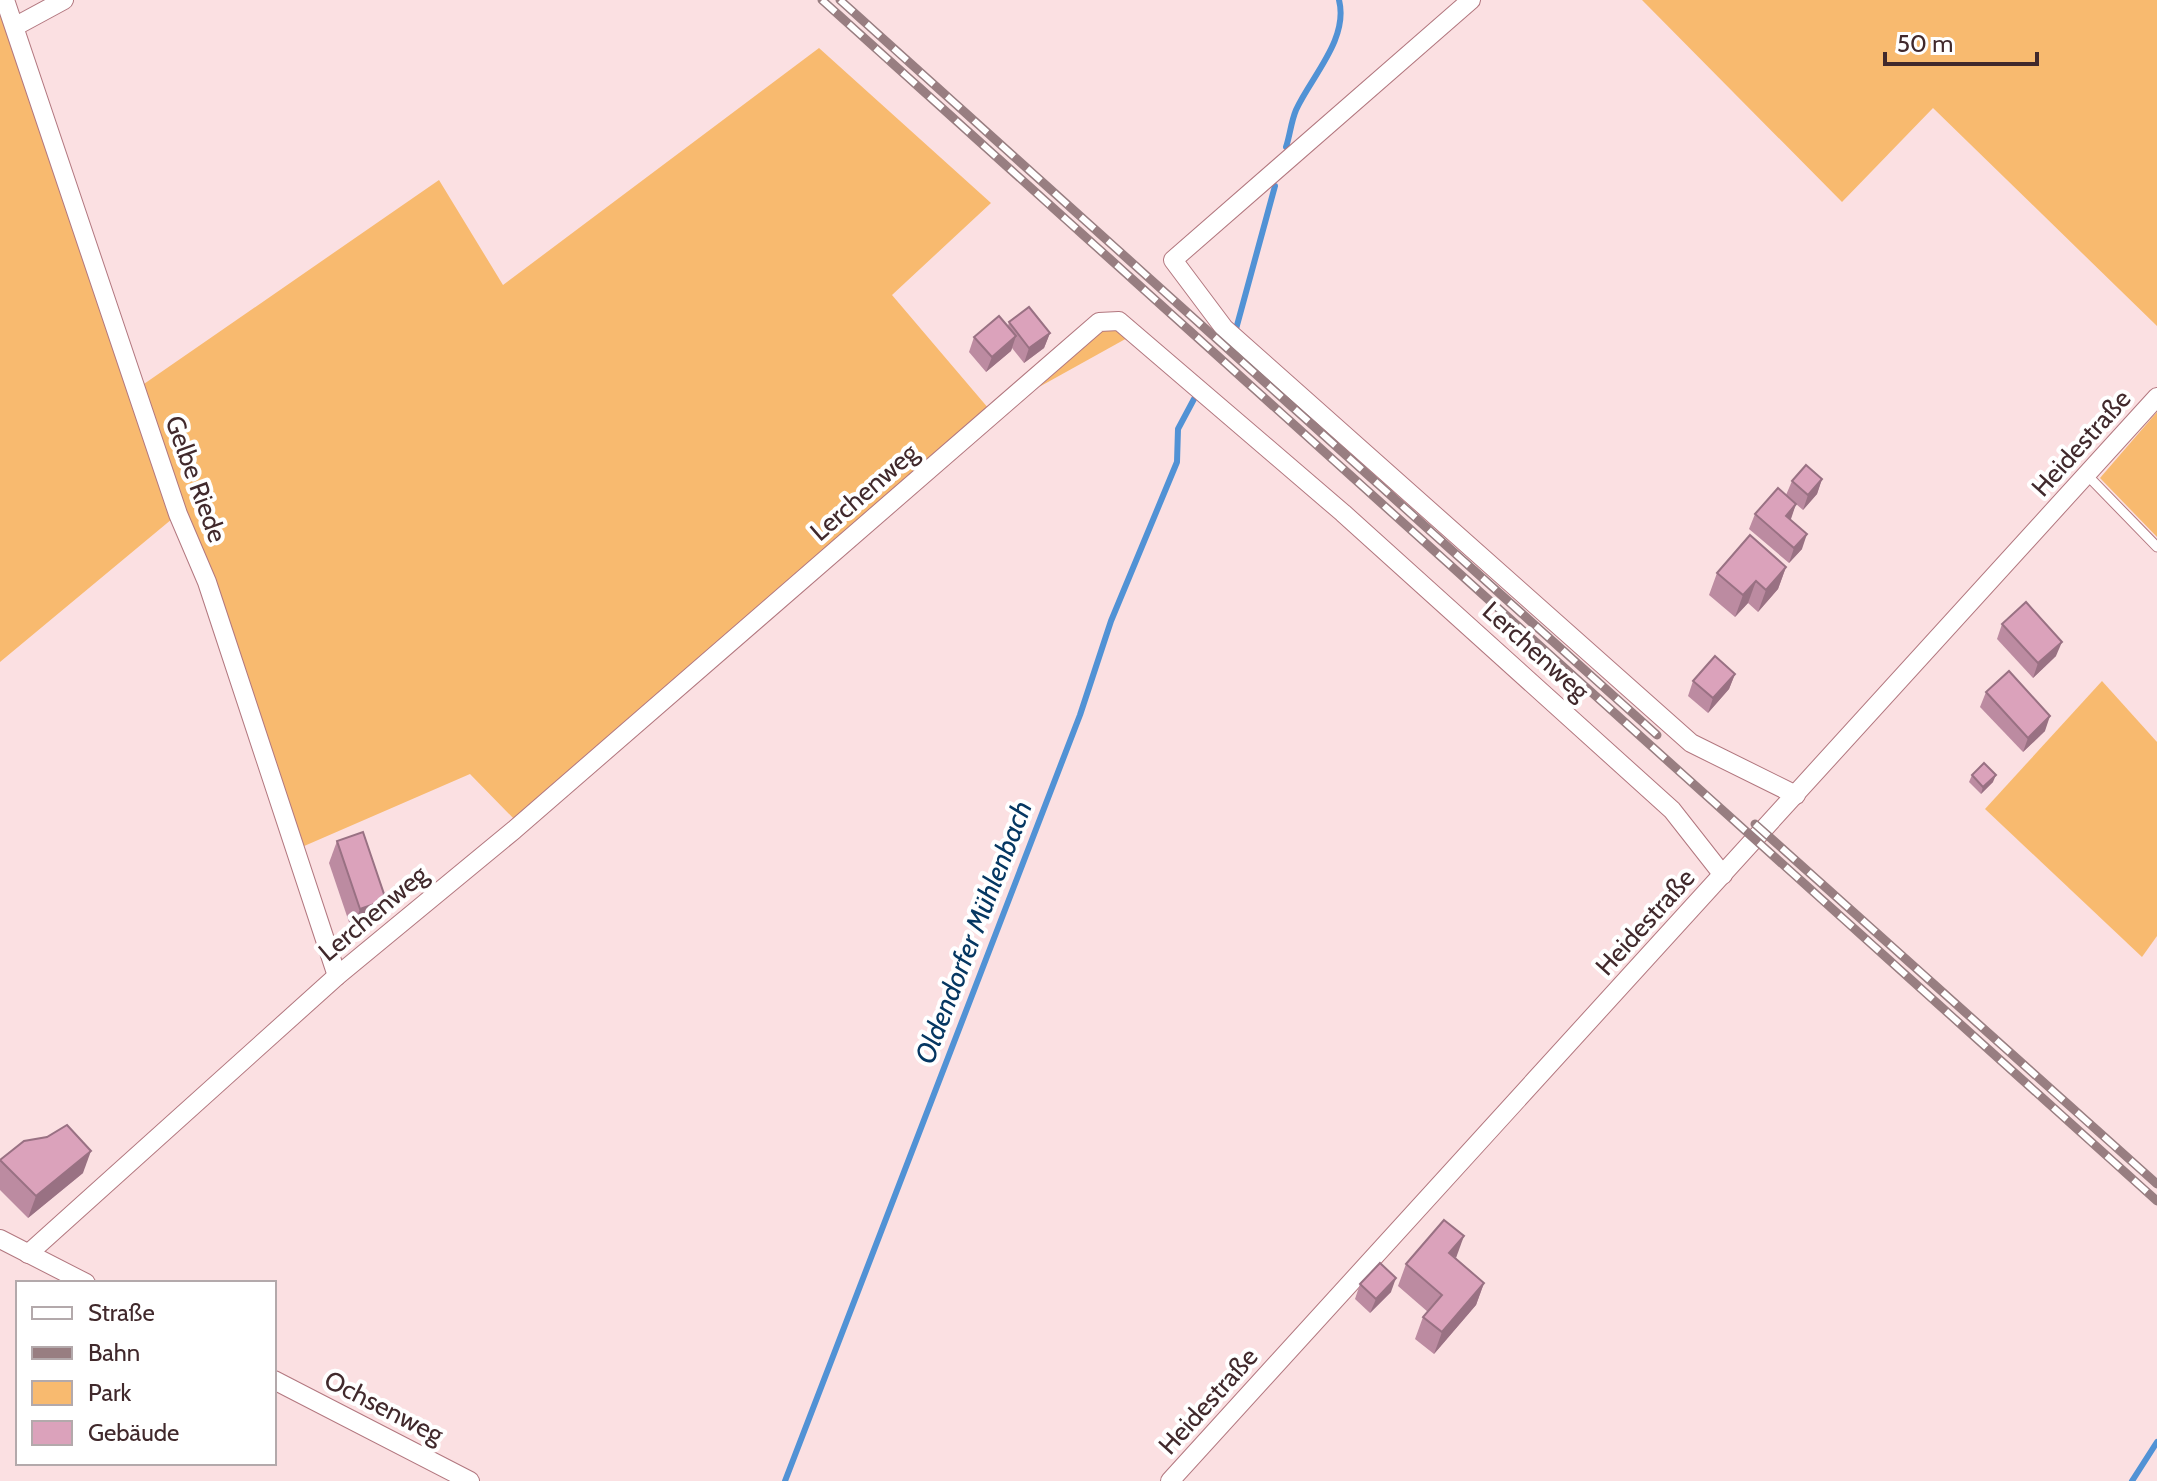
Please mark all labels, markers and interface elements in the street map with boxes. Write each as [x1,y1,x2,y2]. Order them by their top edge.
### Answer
scale bar [1885,16,2037,66]
text: 50 m [1897,29,1953,58]
street label: Heidestraße [2025,383,2137,503]
street label: Gelbe Riede [158,411,234,547]
street label: Lerchenweg [804,436,925,548]
street label: Lerchenweg [1476,595,1597,708]
water label: Oldendorfer Mühlenbach [907,796,1039,1068]
street label: Lerchenweg [312,857,435,968]
street label: Heidestraße [1589,862,1701,982]
legend [16,1281,276,1465]
text: Straße [88,1298,155,1327]
text: Bahn [88,1338,140,1367]
street label: Heidestraße [1152,1341,1264,1461]
street label: Ochsenweg [319,1363,450,1451]
text: Park [88,1378,131,1407]
text: Gebäude [88,1418,179,1447]

